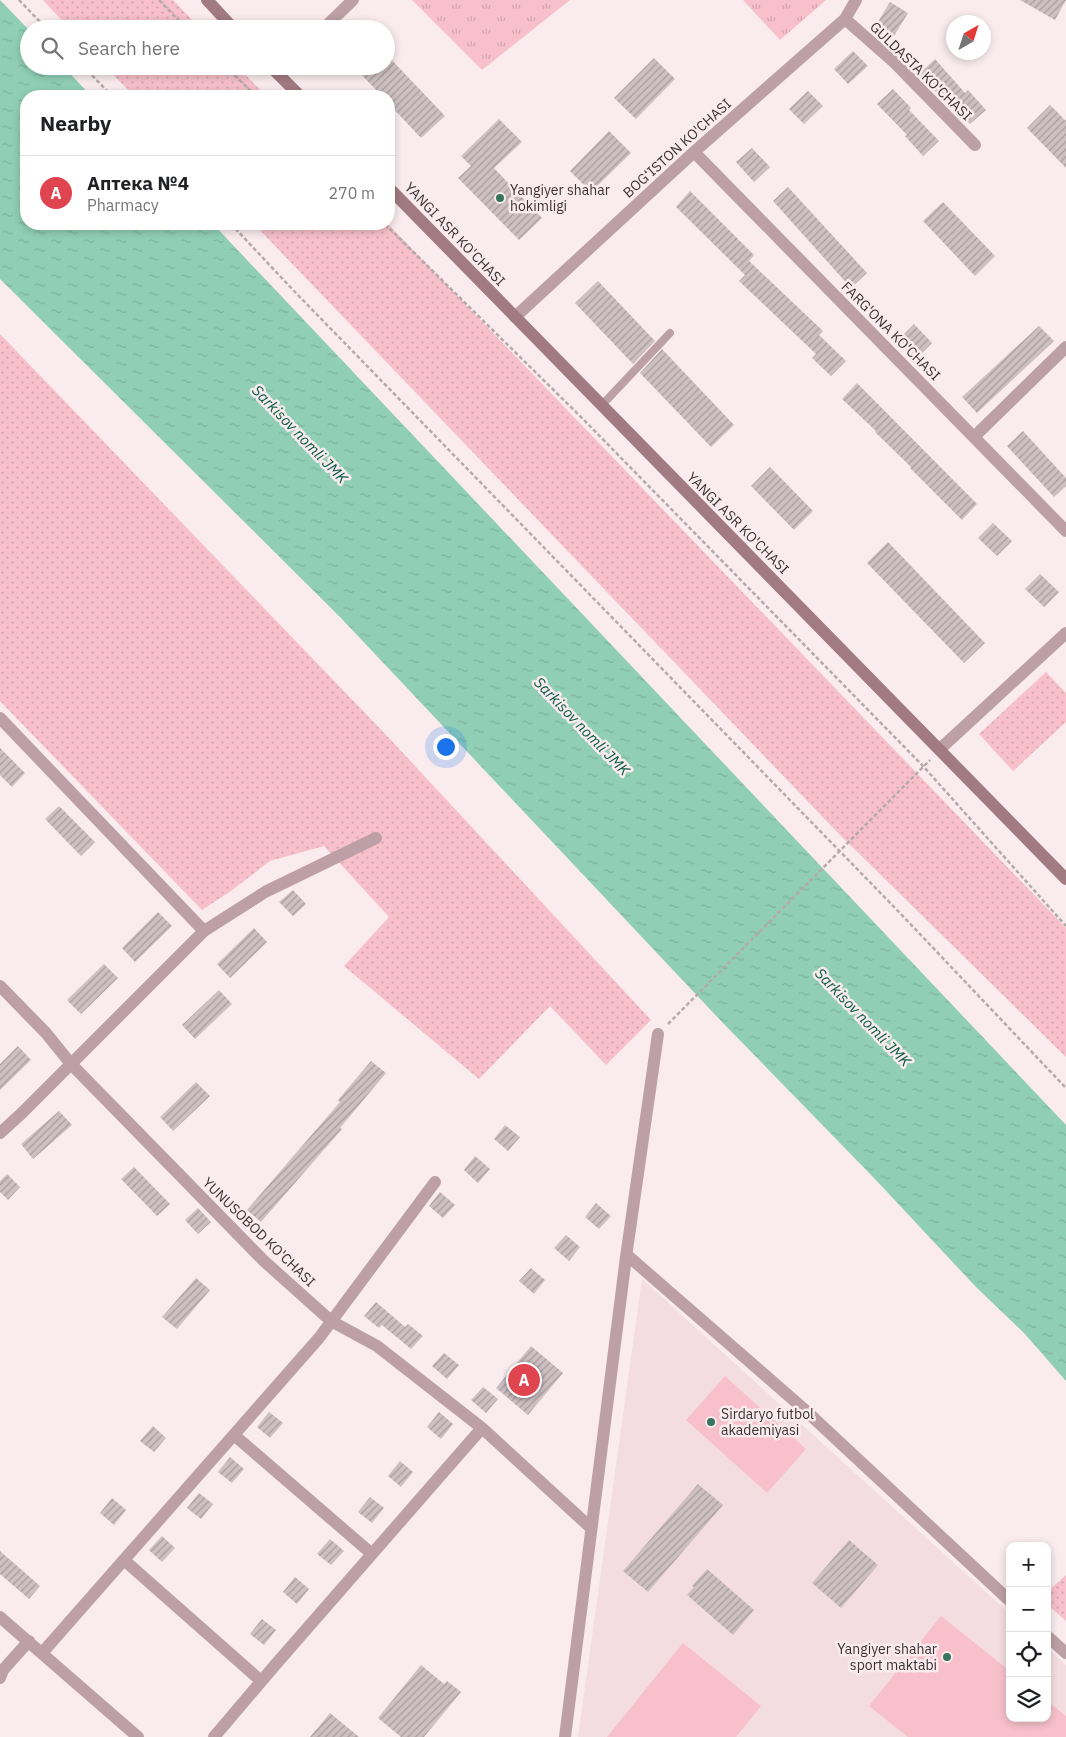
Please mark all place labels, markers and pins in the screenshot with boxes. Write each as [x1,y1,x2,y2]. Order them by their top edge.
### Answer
place label: Yangiyer shahar hokimligi [510,181,610,215]
marker: Yangiyer shahar hokimligi [494,192,506,204]
pin: A [508,1361,540,1399]
place label: Sirdaryo futbol akademiyasi [721,1405,814,1439]
marker: Sirdaryo futbol akademiyasi [705,1416,717,1428]
place label: Yangiyer shahar sport maktabi [837,1640,937,1674]
marker: Yangiyer shahar sport maktabi [941,1651,953,1663]

